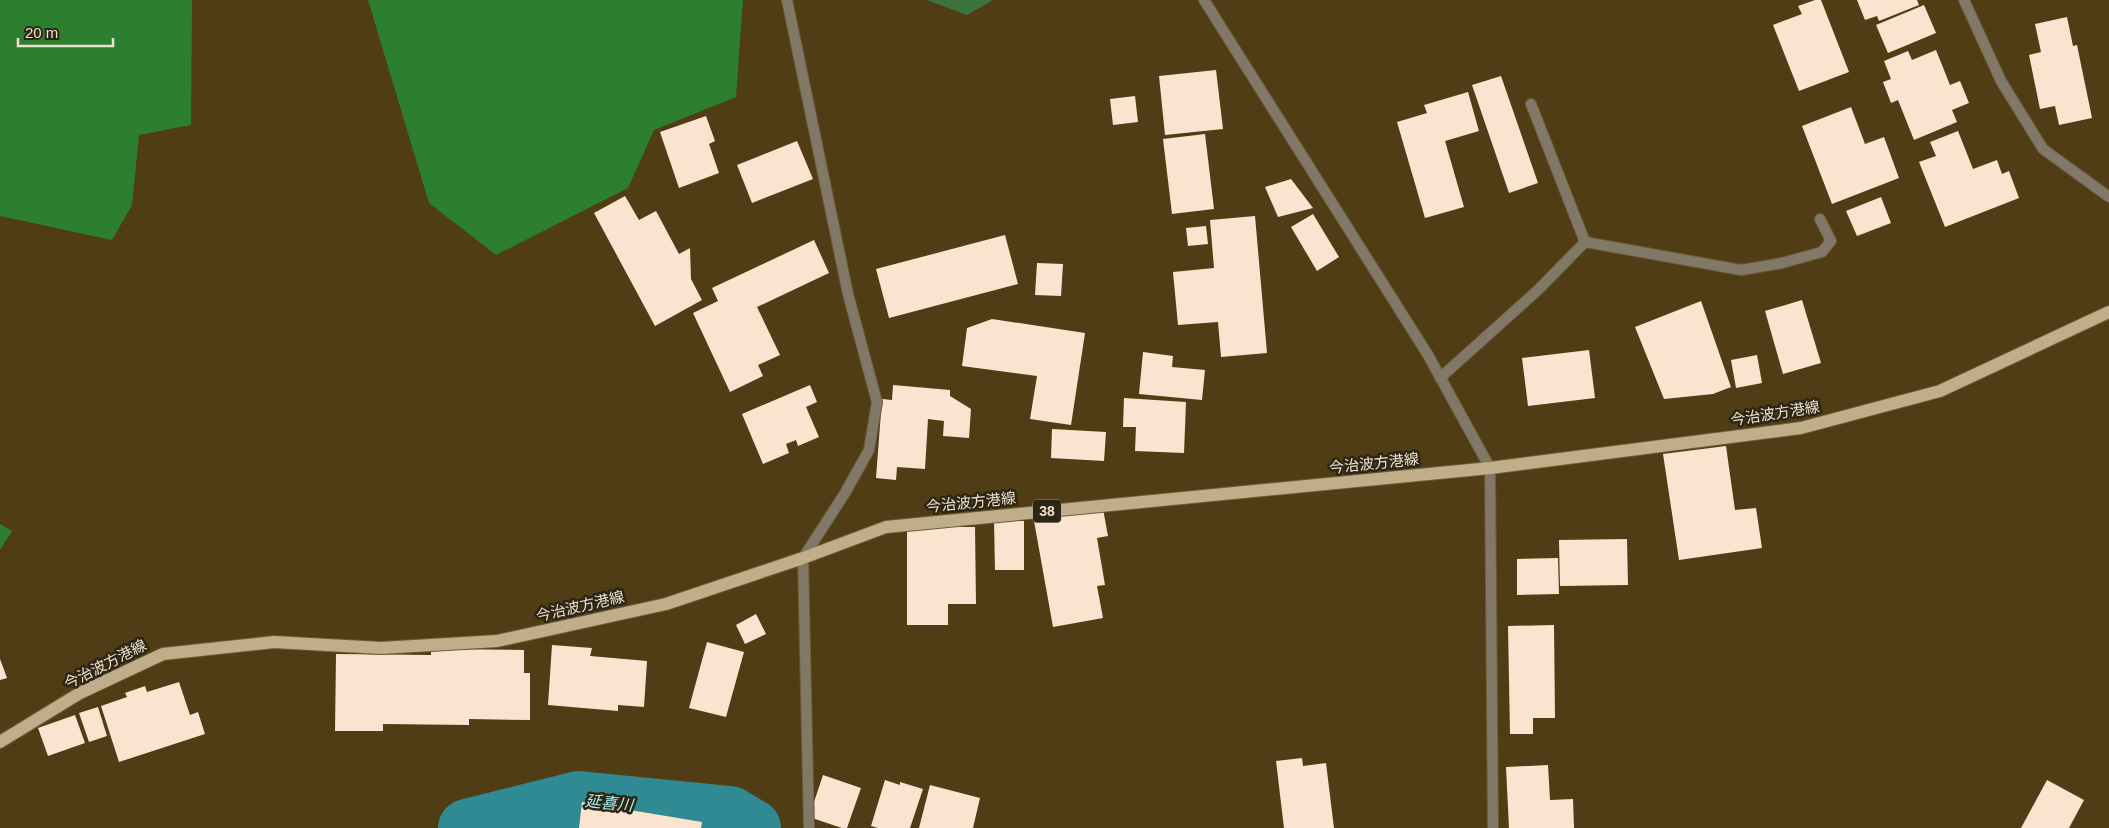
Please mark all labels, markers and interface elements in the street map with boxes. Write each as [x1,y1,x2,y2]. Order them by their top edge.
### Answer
scale bar [18,15,112,47]
text: 20 m [25,24,58,41]
street label: 今治波方港線 [1729,398,1821,428]
street label: 今治波方港線 [1328,450,1420,476]
street label: 今治波方港線 [925,489,1017,515]
road number: 38 [1033,500,1061,522]
street label: 今治波方港線 [534,588,626,624]
street label: 今治波方港線 [61,636,149,692]
water label: 延喜川 [584,792,636,814]

